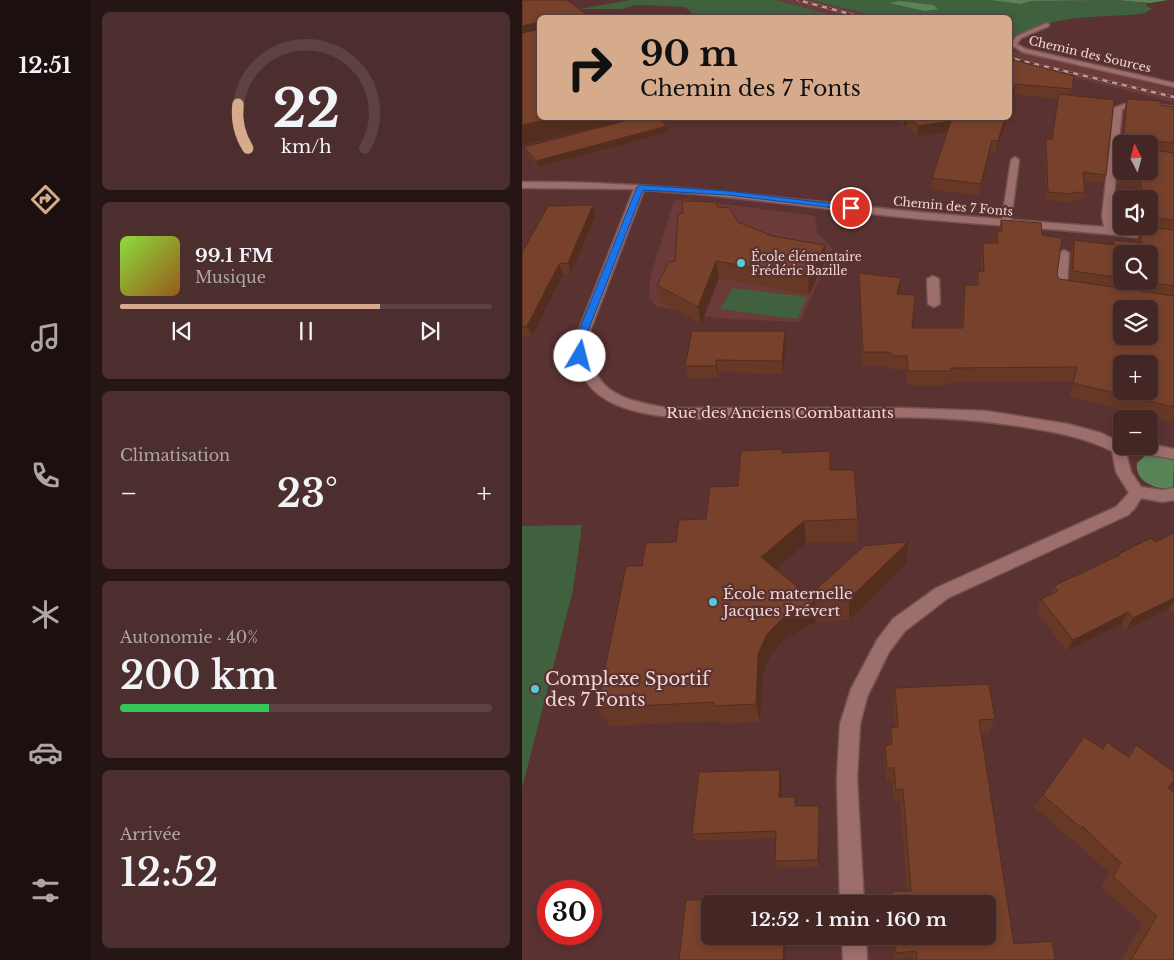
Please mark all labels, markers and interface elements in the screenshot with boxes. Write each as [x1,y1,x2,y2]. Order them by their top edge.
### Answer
text: 90 m [640,32,738,75]
street label: Chemin des Sources [1027,33,1153,75]
icon: right [557,35,622,100]
text: 12:51 [19,52,71,79]
text: Chemin des 7 Fonts [640,75,861,102]
text: 22 [272,77,340,141]
north arrow [1113,135,1158,180]
map controls [1113,135,1158,455]
text: km/h [281,136,331,158]
icon: directions [28,182,63,217]
pin [830,187,872,229]
button: sound [1113,190,1158,235]
street label: Chemin des 7 Fonts [892,193,1014,219]
icon: arrive [837,194,865,222]
text: 99.1 FM [195,244,273,267]
button: search [1113,245,1158,290]
place label: École élémentaire Frédéric Bazille [751,248,862,278]
marker: École élémentaire Frédéric Bazille [735,257,747,269]
text: Musique [195,267,266,287]
button: layers [1113,300,1158,345]
icon: previous [168,317,196,345]
icon: pause [292,317,320,345]
icon: next [416,317,444,345]
icon: music [28,320,63,355]
position arrow [553,329,605,381]
button: + [1113,355,1158,400]
street label: Rue des Anciens Combattants [666,403,894,422]
button: − [1113,410,1158,455]
text: Climatisation [120,445,230,465]
icon: phone [28,458,63,493]
text: 23° [277,470,338,517]
text: − [120,476,138,511]
text: + [477,476,492,511]
place label: École maternelle Jacques Prévert [721,584,853,620]
marker: École maternelle Jacques Prévert [707,596,719,608]
icon: climate [28,597,63,632]
text: Autonomie · 40% [120,627,258,647]
text: 200 km [120,652,277,699]
place label: Complexe Sportif des 7 Fonts [545,668,712,711]
marker: Complexe Sportif des 7 Fonts [529,683,541,695]
icon: car [28,735,63,770]
text: Arrivée [120,824,181,844]
text: 12:52 [120,849,218,896]
icon: filters [28,873,63,908]
speed limit sign: 30 [537,880,602,945]
text: 12:52 · 1 min · 160 m [750,908,947,931]

